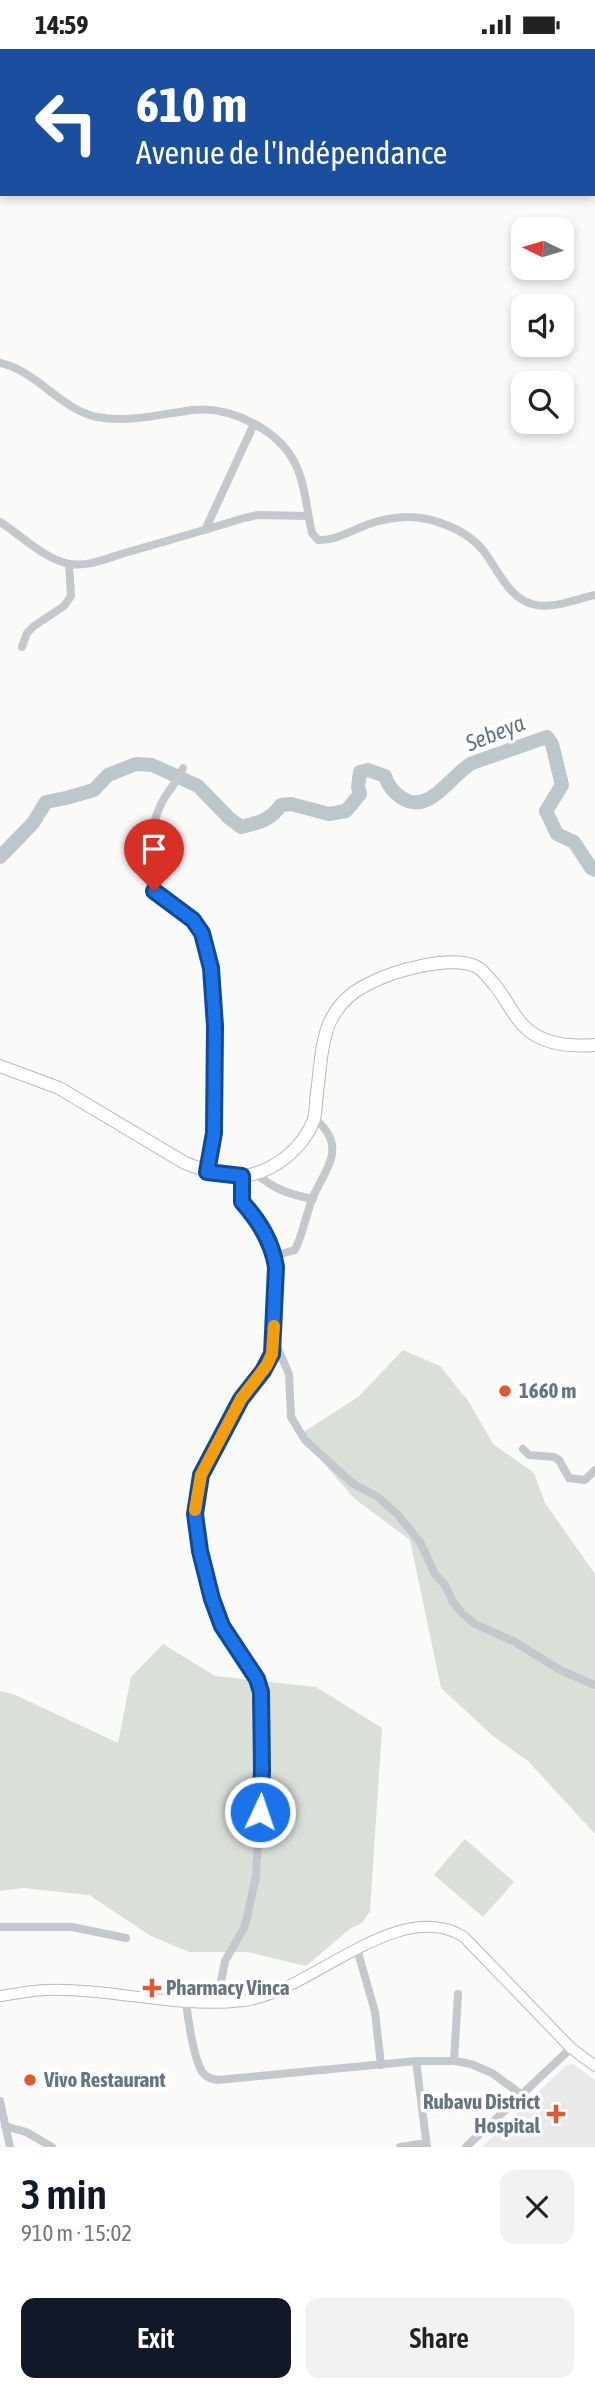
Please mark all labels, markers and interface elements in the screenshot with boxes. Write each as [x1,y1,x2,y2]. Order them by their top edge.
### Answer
text: 14:59 [35,10,89,40]
text: 610 m [136,76,247,132]
icon: left [21,77,112,168]
text: Avenue de l'Indépendance [136,134,447,171]
north arrow [511,217,574,280]
map controls [511,217,574,434]
button: sound [511,294,574,357]
button: search [511,371,574,434]
water label: Sebeya [461,709,528,757]
pin [124,819,184,891]
icon: arrive [135,830,173,868]
place label: 1660 m [519,1378,576,1402]
marker: 1660 m [497,1383,513,1399]
position arrow [223,1775,297,1849]
place label: Pharmacy Vinca [166,1975,290,1999]
marker: Pharmacy Vinca [144,1980,160,1996]
place label: Vivo Restaurant [43,2067,166,2091]
marker: Vivo Restaurant [22,2072,38,2088]
place label: Rubavu District Hospital [423,2089,540,2137]
marker: Rubavu District Hospital [546,2104,566,2124]
text: 3 min [21,2170,107,2218]
button: close [500,2170,574,2244]
text: 910 m · 15:02 [21,2220,132,2246]
button: Exit [21,2298,291,2378]
button: Share [305,2298,574,2378]

